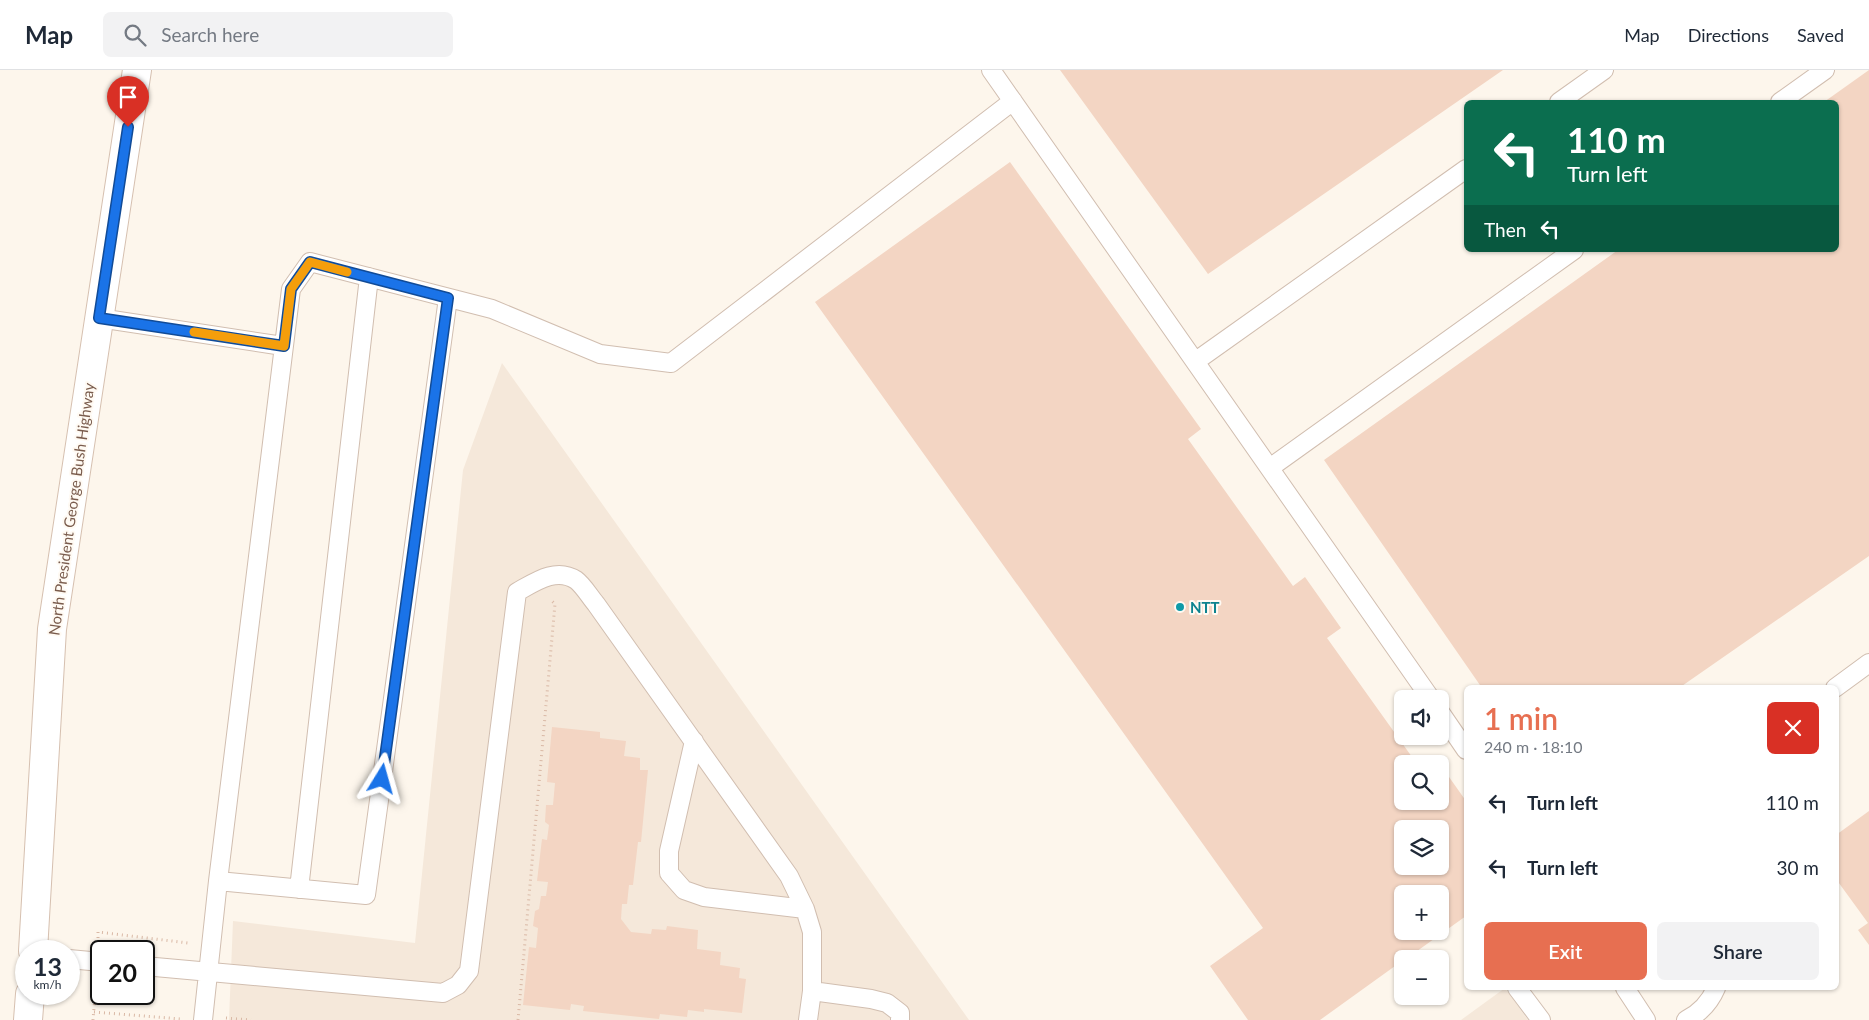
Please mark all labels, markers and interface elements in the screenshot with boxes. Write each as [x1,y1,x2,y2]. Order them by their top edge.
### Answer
search box [103,12,453,57]
text: Map [25,20,73,49]
icon: search [121,21,149,49]
text: Search here [161,23,259,46]
text: Map [1624,24,1660,46]
text: Directions [1688,24,1769,46]
text: Saved [1797,24,1844,46]
pin [107,76,149,127]
icon: arrive [114,83,142,111]
text: 110 m [1567,118,1666,160]
icon: left [1484,120,1549,185]
text: Turn left [1567,160,1648,187]
icon: left [1536,215,1564,243]
text: Then [1484,218,1526,241]
street label: North President George Bush Highway [44,381,98,637]
place label: NTT [1190,598,1220,616]
marker: NTT [1174,601,1186,613]
map controls [1394,690,1449,1005]
button: sound [1394,690,1449,745]
text: 1 min [1484,700,1558,736]
button: close [1767,702,1819,754]
text: 240 m · 18:10 [1484,737,1583,756]
position arrow [355,752,407,804]
button: search [1394,755,1449,810]
icon: left [1484,789,1512,817]
text: Turn left [1527,791,1598,814]
text: 110 m [1765,791,1819,814]
button: layers [1394,820,1449,875]
icon: left [1484,854,1512,882]
text: Turn left [1527,856,1598,879]
text: 30 m [1776,856,1819,879]
button: + [1394,885,1449,940]
button: Exit [1484,922,1647,980]
button: Share [1657,922,1819,980]
speed limit sign: 20 [90,940,155,1005]
button: − [1394,950,1449,1005]
text: 13 [33,951,62,981]
text: km/h [33,977,62,992]

